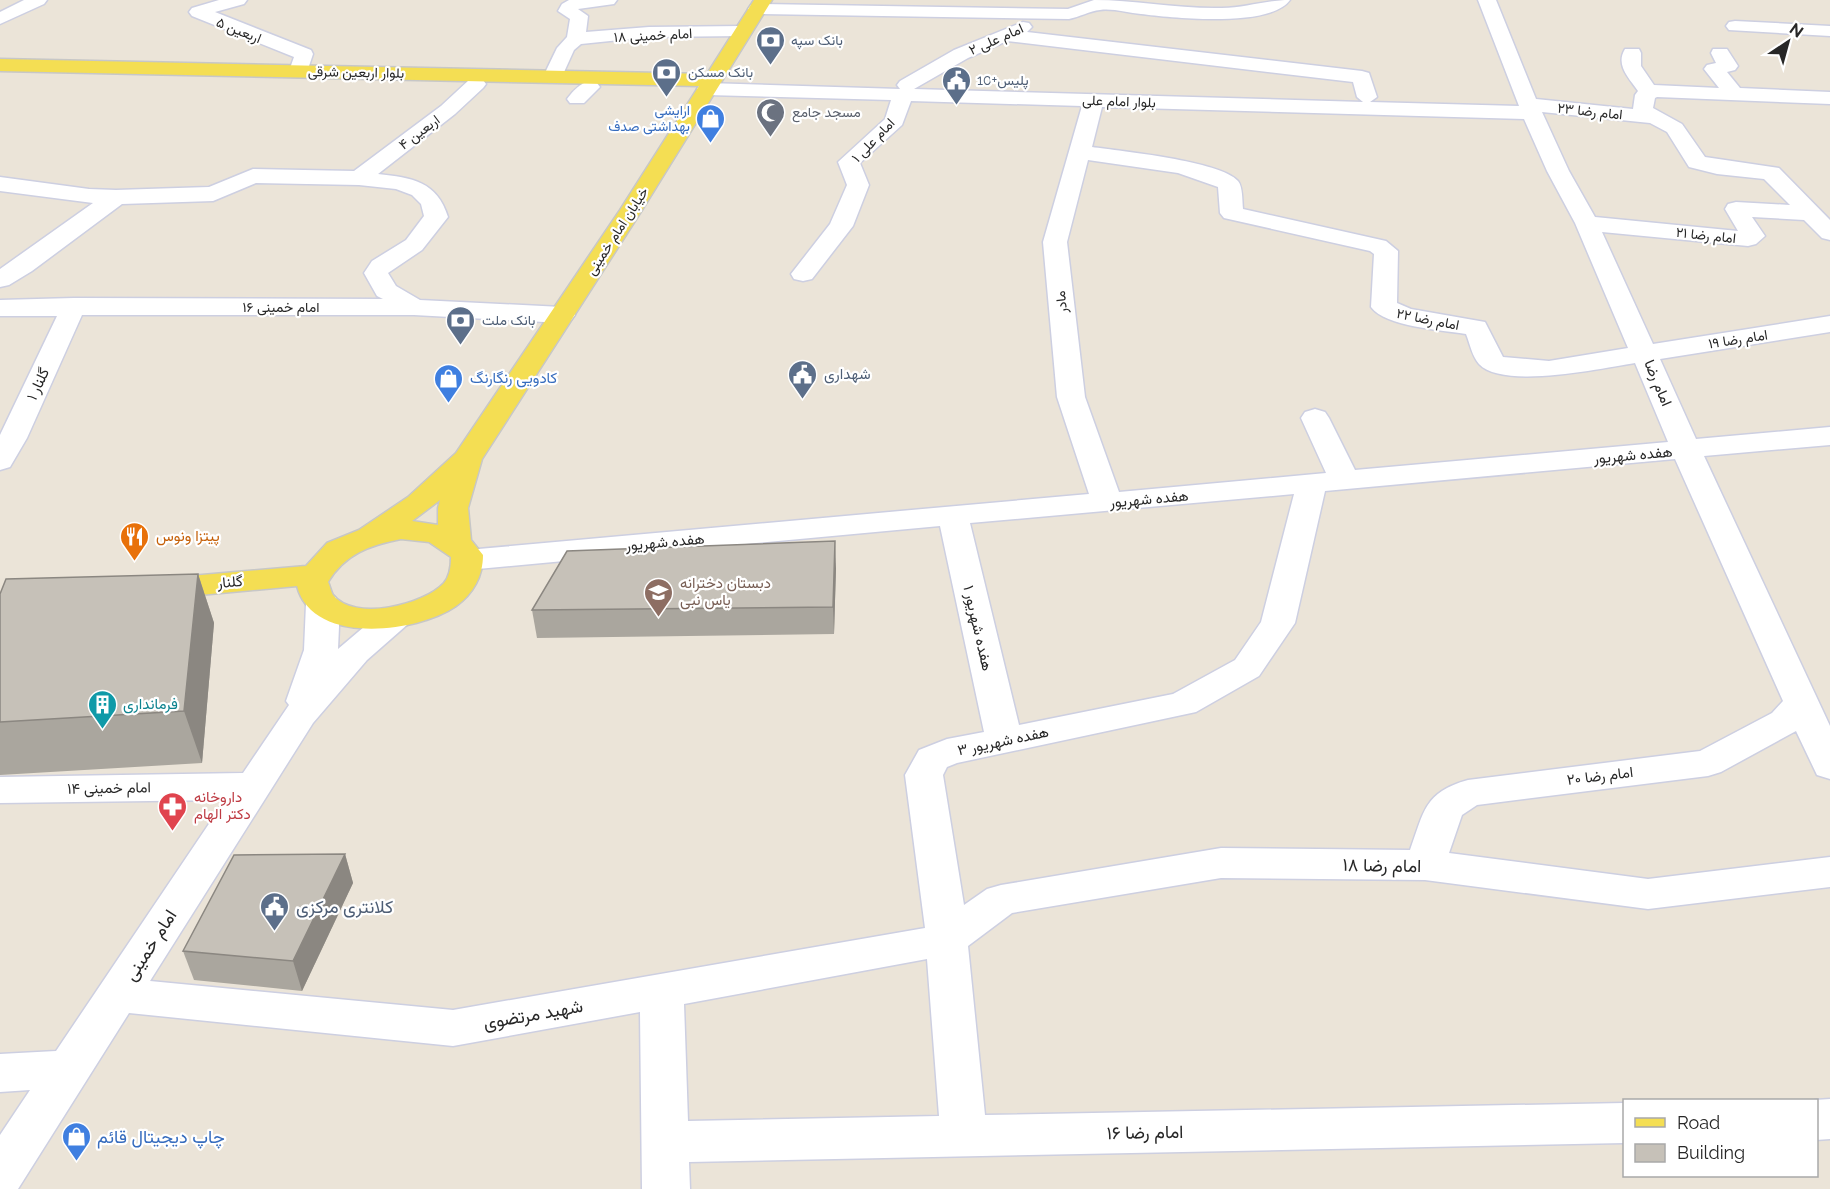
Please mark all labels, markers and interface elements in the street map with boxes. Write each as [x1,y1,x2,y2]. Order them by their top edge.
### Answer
north arrow [1758,12,1818,72]
street label: اربعین ۵ [214,14,264,47]
text: N [1786,19,1807,42]
street label: امام علی ۲ [966,20,1026,59]
bank icon: بانک سپه [754,24,786,66]
street label: امام خمینی ۱۸ [613,25,693,46]
place label: بانک سپه [791,32,843,50]
bank icon: بانک مسکن [651,56,683,98]
street label: بلوار اربعین شرقی [308,63,404,82]
place label: بانک مسکن [688,64,753,81]
public building icon: پلیس+10 [940,64,972,106]
place label: پلیس+10 [977,72,1029,90]
street label: بلوار امام علی [1082,92,1156,111]
mosque icon: مسجد جامع [755,96,787,138]
street label: امام رضا ۲۳ [1556,100,1623,123]
place label: ارایشی بهداشتی صدف [608,102,690,135]
shop icon: ارایشی بهداشتی صدف [695,102,727,144]
place label: مسجد جامع [792,104,861,123]
street label: اربعین ۴ [395,111,443,153]
street label: امام علی ۱ [848,115,898,166]
street label: خیابان امام خمینی [583,184,652,278]
street label: امام رضا ۲۱ [1675,224,1737,247]
street label: مادر [1052,290,1071,315]
street label: امام خمینی ۱۶ [243,299,320,316]
bank icon: بانک ملت [445,304,477,346]
street label: امام رضا ۲۲ [1395,305,1461,334]
place label: بانک ملت [482,312,535,329]
street label: امام رضا ۱۹ [1707,326,1769,353]
street label: امام رضا [1639,357,1676,409]
public building icon: شهداری [787,358,819,400]
shop icon: کادویی رنگارنگ [433,362,465,404]
street label: گلنار ۱ [23,365,53,403]
place label: شهداری [824,365,871,384]
place label: کادویی رنگارنگ [470,369,558,388]
street label: هفده شهریور [1592,443,1673,467]
street label: هفده شهریور [1108,487,1189,511]
restaurant icon: پیتزا ونوس [119,520,151,562]
place label: پیتزا ونوس [156,527,220,546]
street label: هفده شهریور [624,530,705,554]
street label: گلنار [215,572,244,592]
place label: دبستان دخترانه یاس نبی [680,574,771,610]
school or university icon: دبستان دخترانه یاس نبی [643,576,675,618]
street label: هفده شهریور ۱ [959,583,997,673]
building icon: فرمانداری [86,688,118,730]
place label: فرمانداری [123,695,178,714]
street label: هفده شهریور ۳ [956,723,1050,759]
street label: امام رضا ۲۰ [1566,763,1634,790]
street label: امام خمینی ۱۴ [67,778,151,799]
place label: داروخانه دکتر الهام [194,788,251,824]
pharmacy icon: داروخانه دکتر الهام [157,790,189,832]
street label: امام رضا ۱۸ [1342,854,1422,878]
public building icon: کلانتری مرکزی [259,890,291,932]
place label: کلانتری مرکزی [296,896,393,918]
street label: امام خمینی [119,906,182,986]
street label: شهید مرتضوی [482,995,585,1034]
legend [1623,1099,1818,1177]
text: Road [1677,1112,1720,1133]
shop icon: چاپ دیجیتال قائم [60,1120,92,1162]
street label: امام رضا ۱۶ [1106,1121,1184,1145]
place label: چاپ دیجیتال قائم [97,1126,225,1149]
text: Building [1677,1142,1745,1163]

